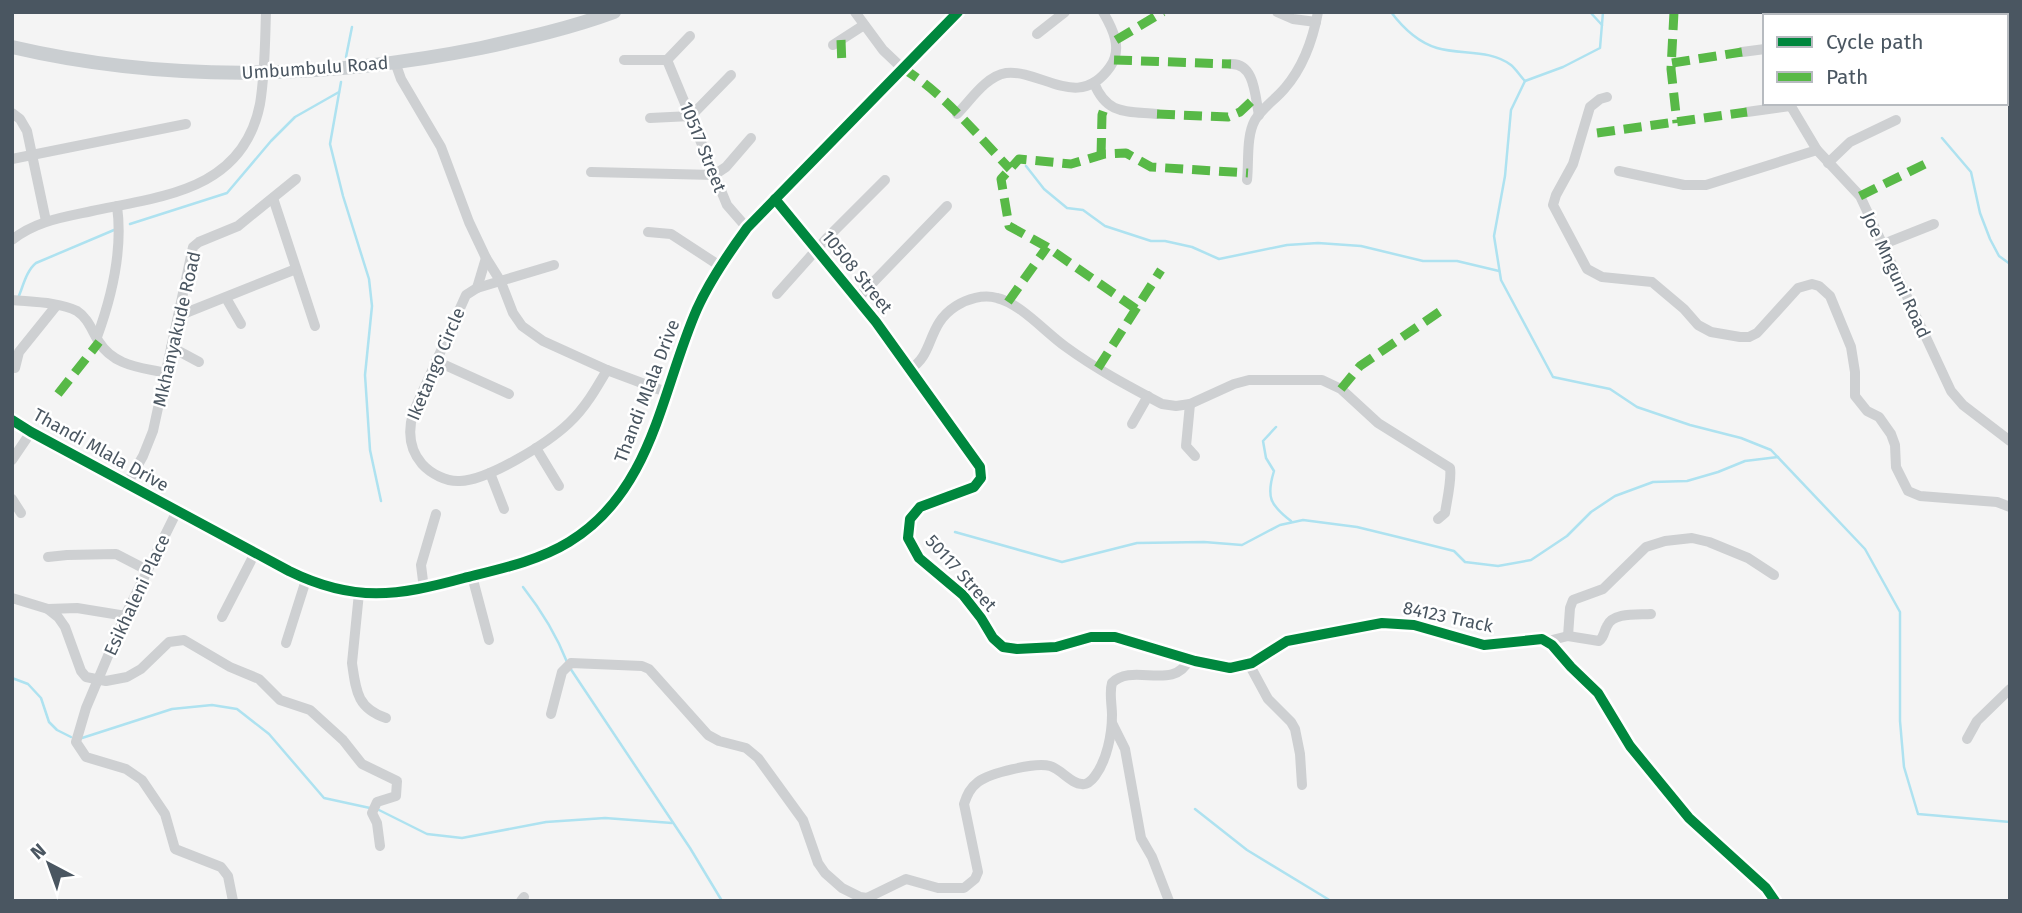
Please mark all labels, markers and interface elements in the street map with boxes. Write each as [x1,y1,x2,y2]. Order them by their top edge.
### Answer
legend [1763,14,2008,105]
text: Cycle path [1826,29,1924,55]
street label: Umbumbulu Road [241,52,389,84]
text: Path [1826,64,1868,90]
street label: 10517 Street [675,99,731,196]
street label: Joe Mnguni Road [1857,208,1935,342]
street label: 10508 Street [817,226,897,318]
street label: Mkhanyakude Road [148,249,206,409]
street label: Iketango Circle [402,304,470,424]
street label: Thandi Mlala Drive [610,316,684,466]
street label: Thandi Mlala Drive [29,404,173,496]
street label: 50117 Street [921,530,1001,616]
street label: Esikhaleni Place [99,531,175,659]
street label: 84123 Track [1401,597,1496,637]
north arrow [14,829,84,899]
text: N [26,839,50,864]

